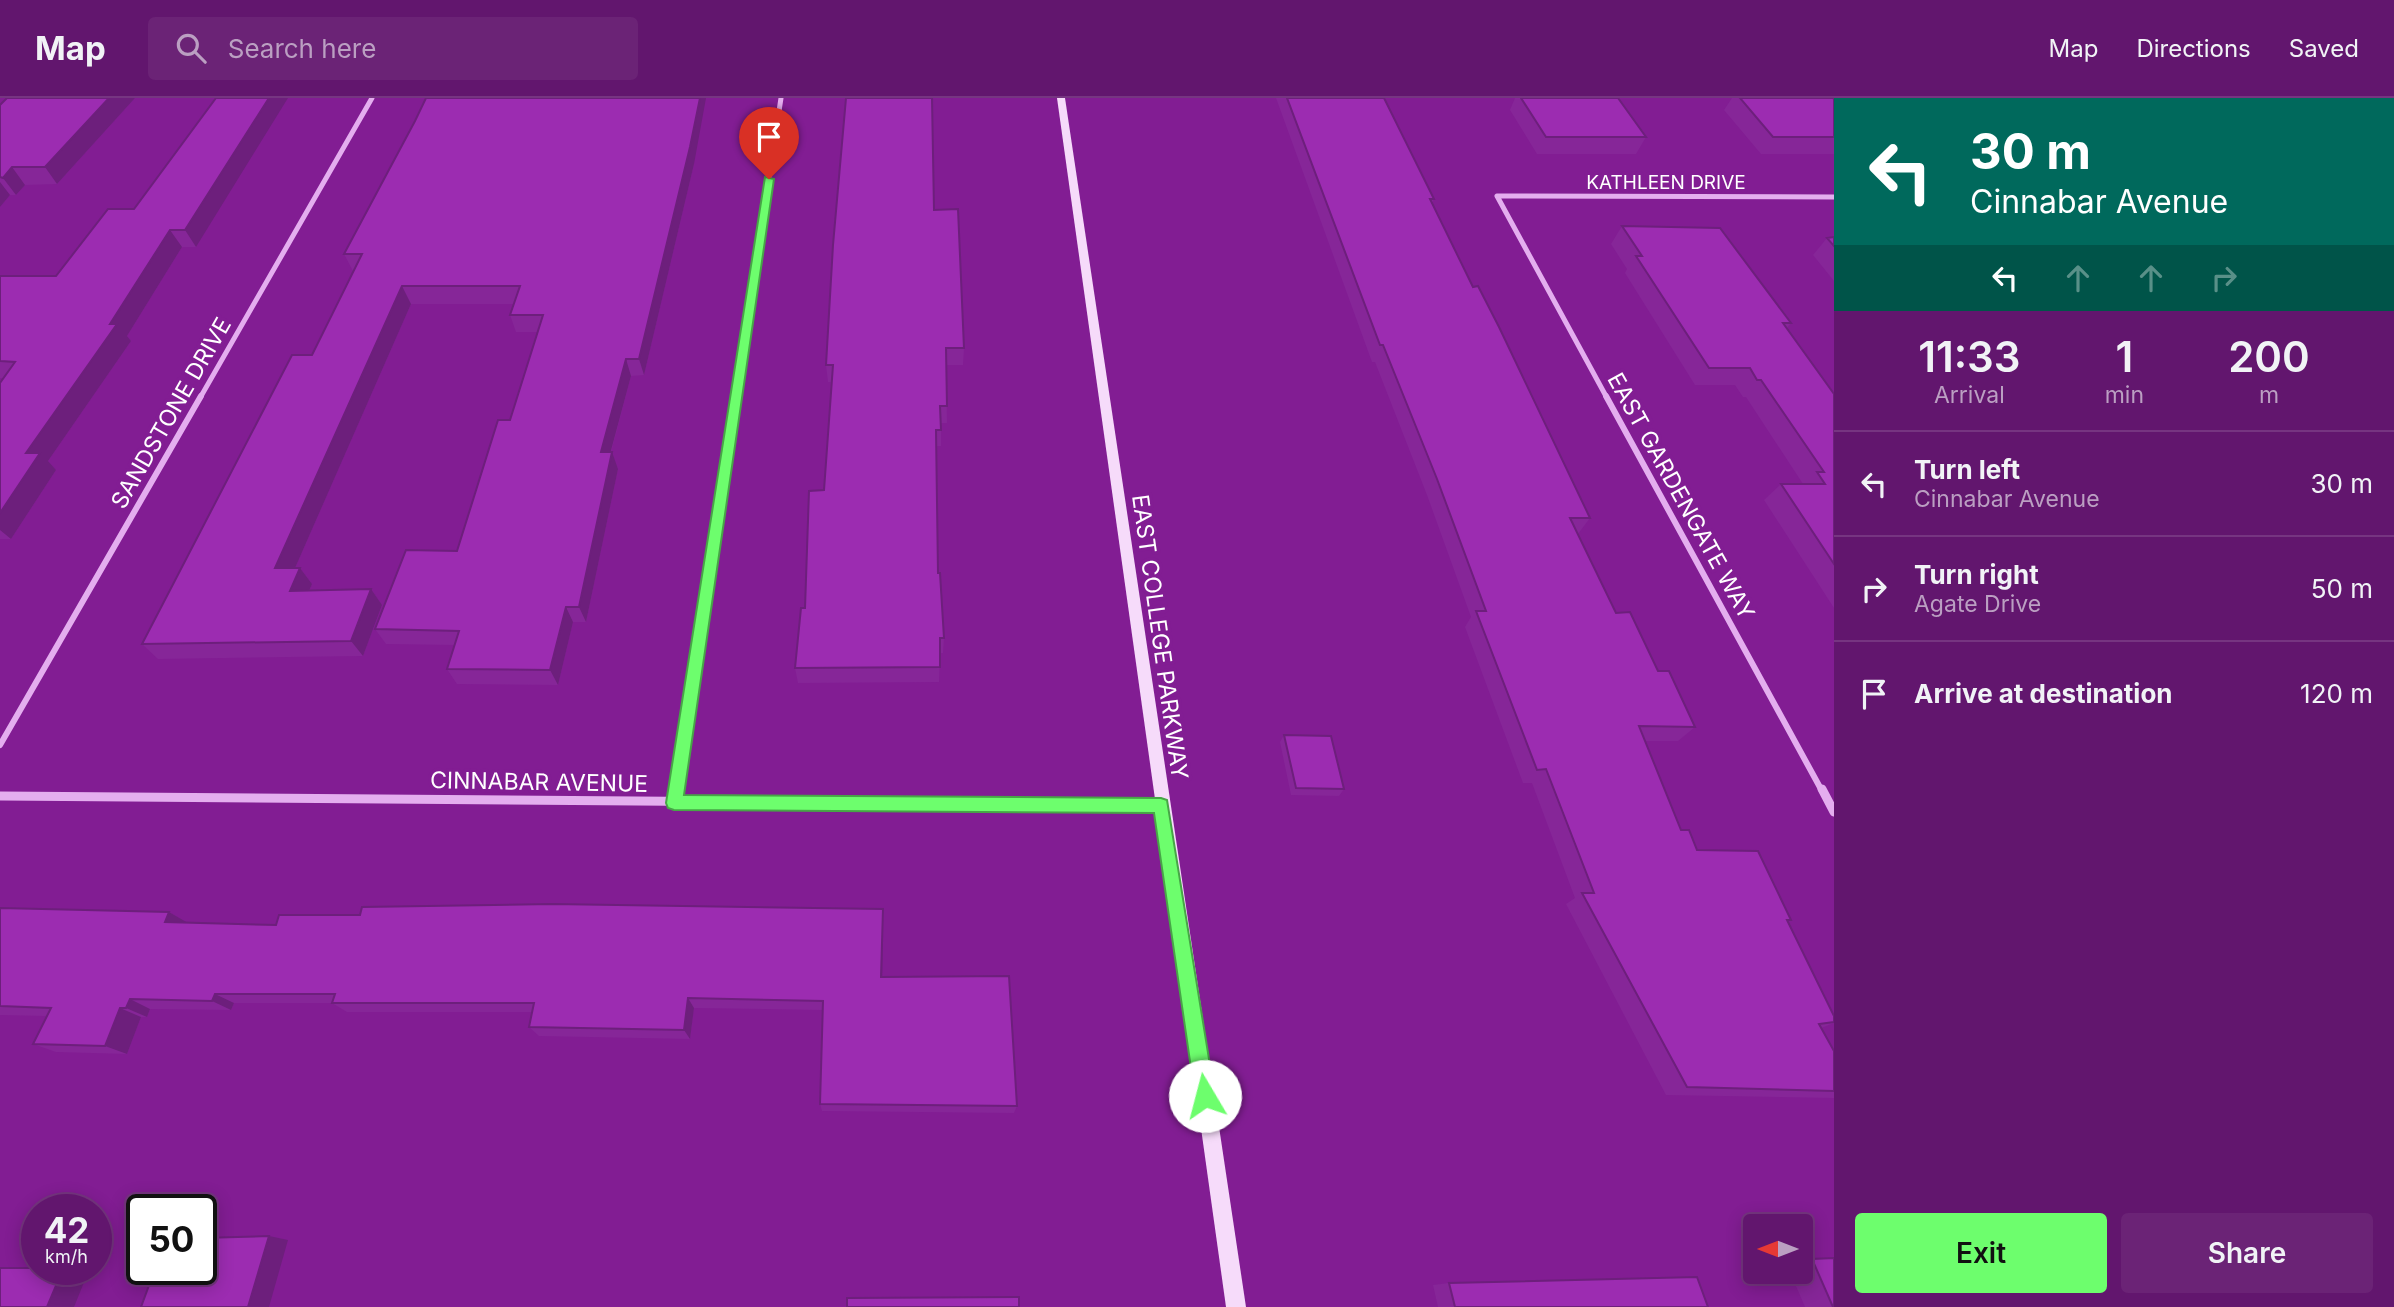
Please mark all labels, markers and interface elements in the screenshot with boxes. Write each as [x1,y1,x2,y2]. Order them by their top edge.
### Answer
search box [148,17,638,80]
text: Map [35,28,106,68]
icon: search [172,29,210,67]
text: Search here [228,33,376,64]
text: Map [2049,34,2098,63]
text: Directions [2136,34,2251,63]
text: Saved [2289,34,2359,63]
pin [739,107,799,179]
icon: arrive [750,118,788,156]
text: 30 m [1970,122,2091,181]
icon: left [1855,126,1946,217]
street label: KATHLEEN DRIVE [1586,171,1746,194]
text: Cinnabar Avenue [1970,182,2228,221]
icon: left [1986,259,2024,297]
icon: ahead [2059,259,2097,297]
icon: ahead [2132,259,2170,297]
icon: right [2205,259,2243,297]
street label: SANDSTONE DRIVE [105,312,237,514]
text: 11:33 [1918,331,2021,382]
text: 1 [2115,331,2133,382]
text: 200 [2228,331,2310,382]
street label: EAST GARDENGATE WAY [1601,368,1761,625]
text: Arrival [1934,381,2005,409]
text: min [2105,381,2144,409]
text: m [2259,381,2279,409]
text: Turn left [1914,454,2020,485]
icon: left [1855,465,1893,503]
text: 30 m [2310,468,2373,499]
text: Cinnabar Avenue [1914,485,2100,513]
street label: EAST COLLEGE PARKWAY [1126,493,1194,782]
text: Turn right [1914,559,2039,590]
icon: right [1855,570,1893,608]
text: 50 m [2311,573,2373,604]
text: Agate Drive [1914,590,2041,618]
icon: arrive [1855,675,1893,713]
text: Arrive at destination [1914,678,2173,709]
text: 120 m [2300,678,2373,709]
street label: CINNABAR AVENUE [430,766,648,798]
position arrow [1168,1059,1242,1133]
speed limit sign: 50 [126,1194,217,1285]
text: 42 [44,1209,89,1251]
button: Exit [1855,1213,2107,1293]
button: Share [2121,1213,2373,1293]
north arrow [1743,1214,1813,1284]
map controls [1743,1214,1813,1284]
text: km/h [45,1246,88,1267]

